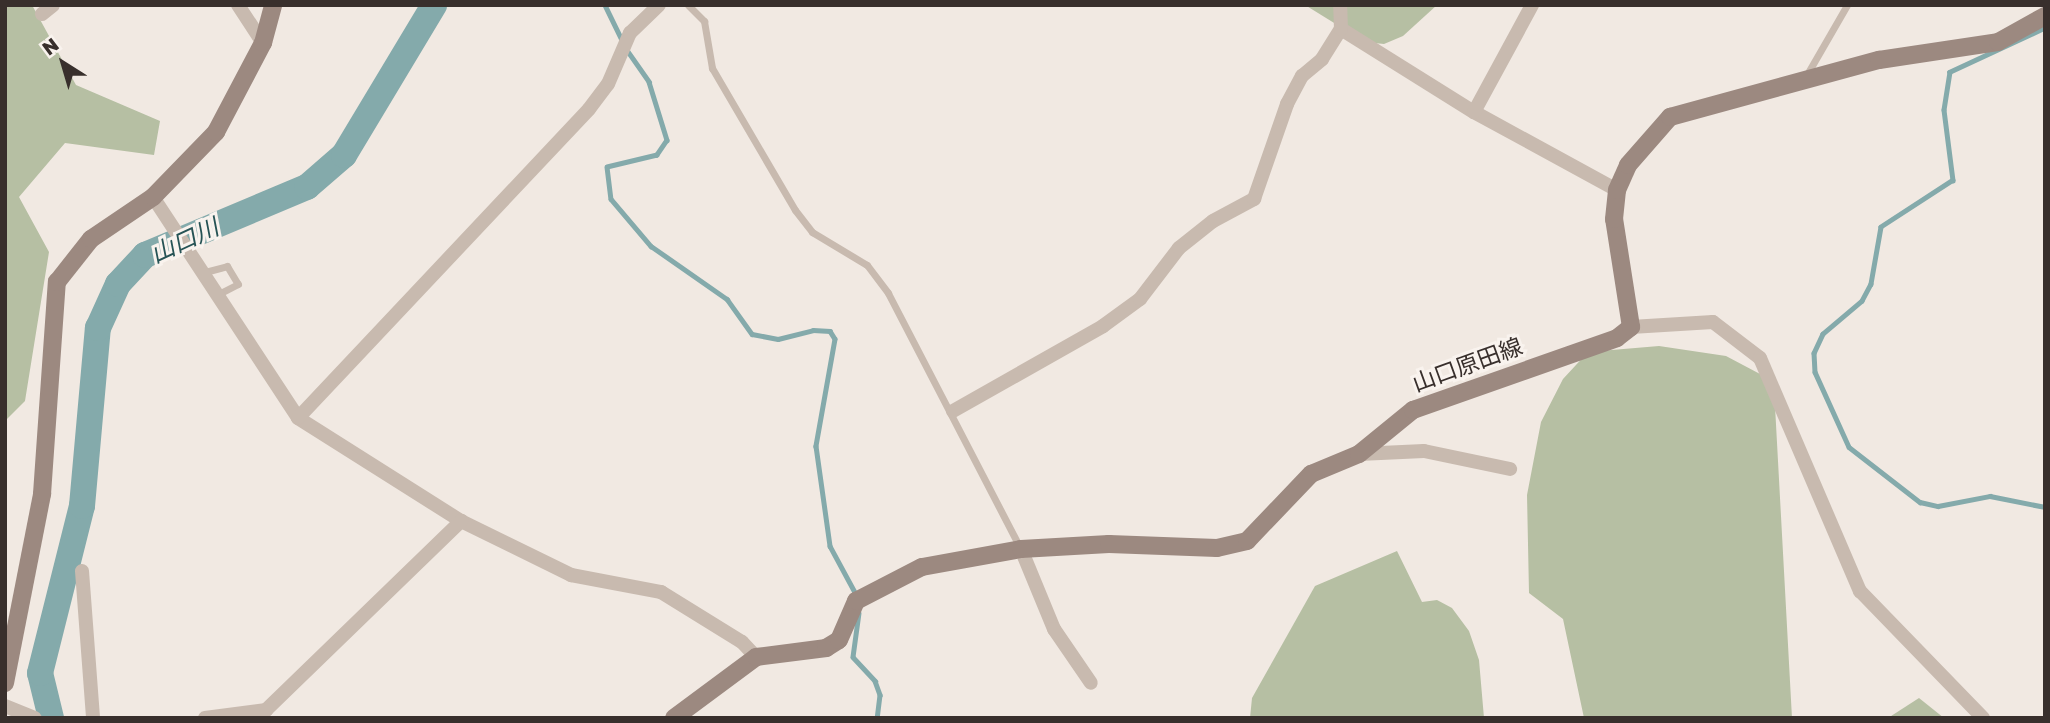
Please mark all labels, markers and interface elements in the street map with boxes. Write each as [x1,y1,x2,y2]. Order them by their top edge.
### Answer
north arrow [28,28,98,98]
text: N [37,32,63,59]
water label: 山口川 [145,212,223,268]
street label: 山口原田線 [1408,331,1526,397]

